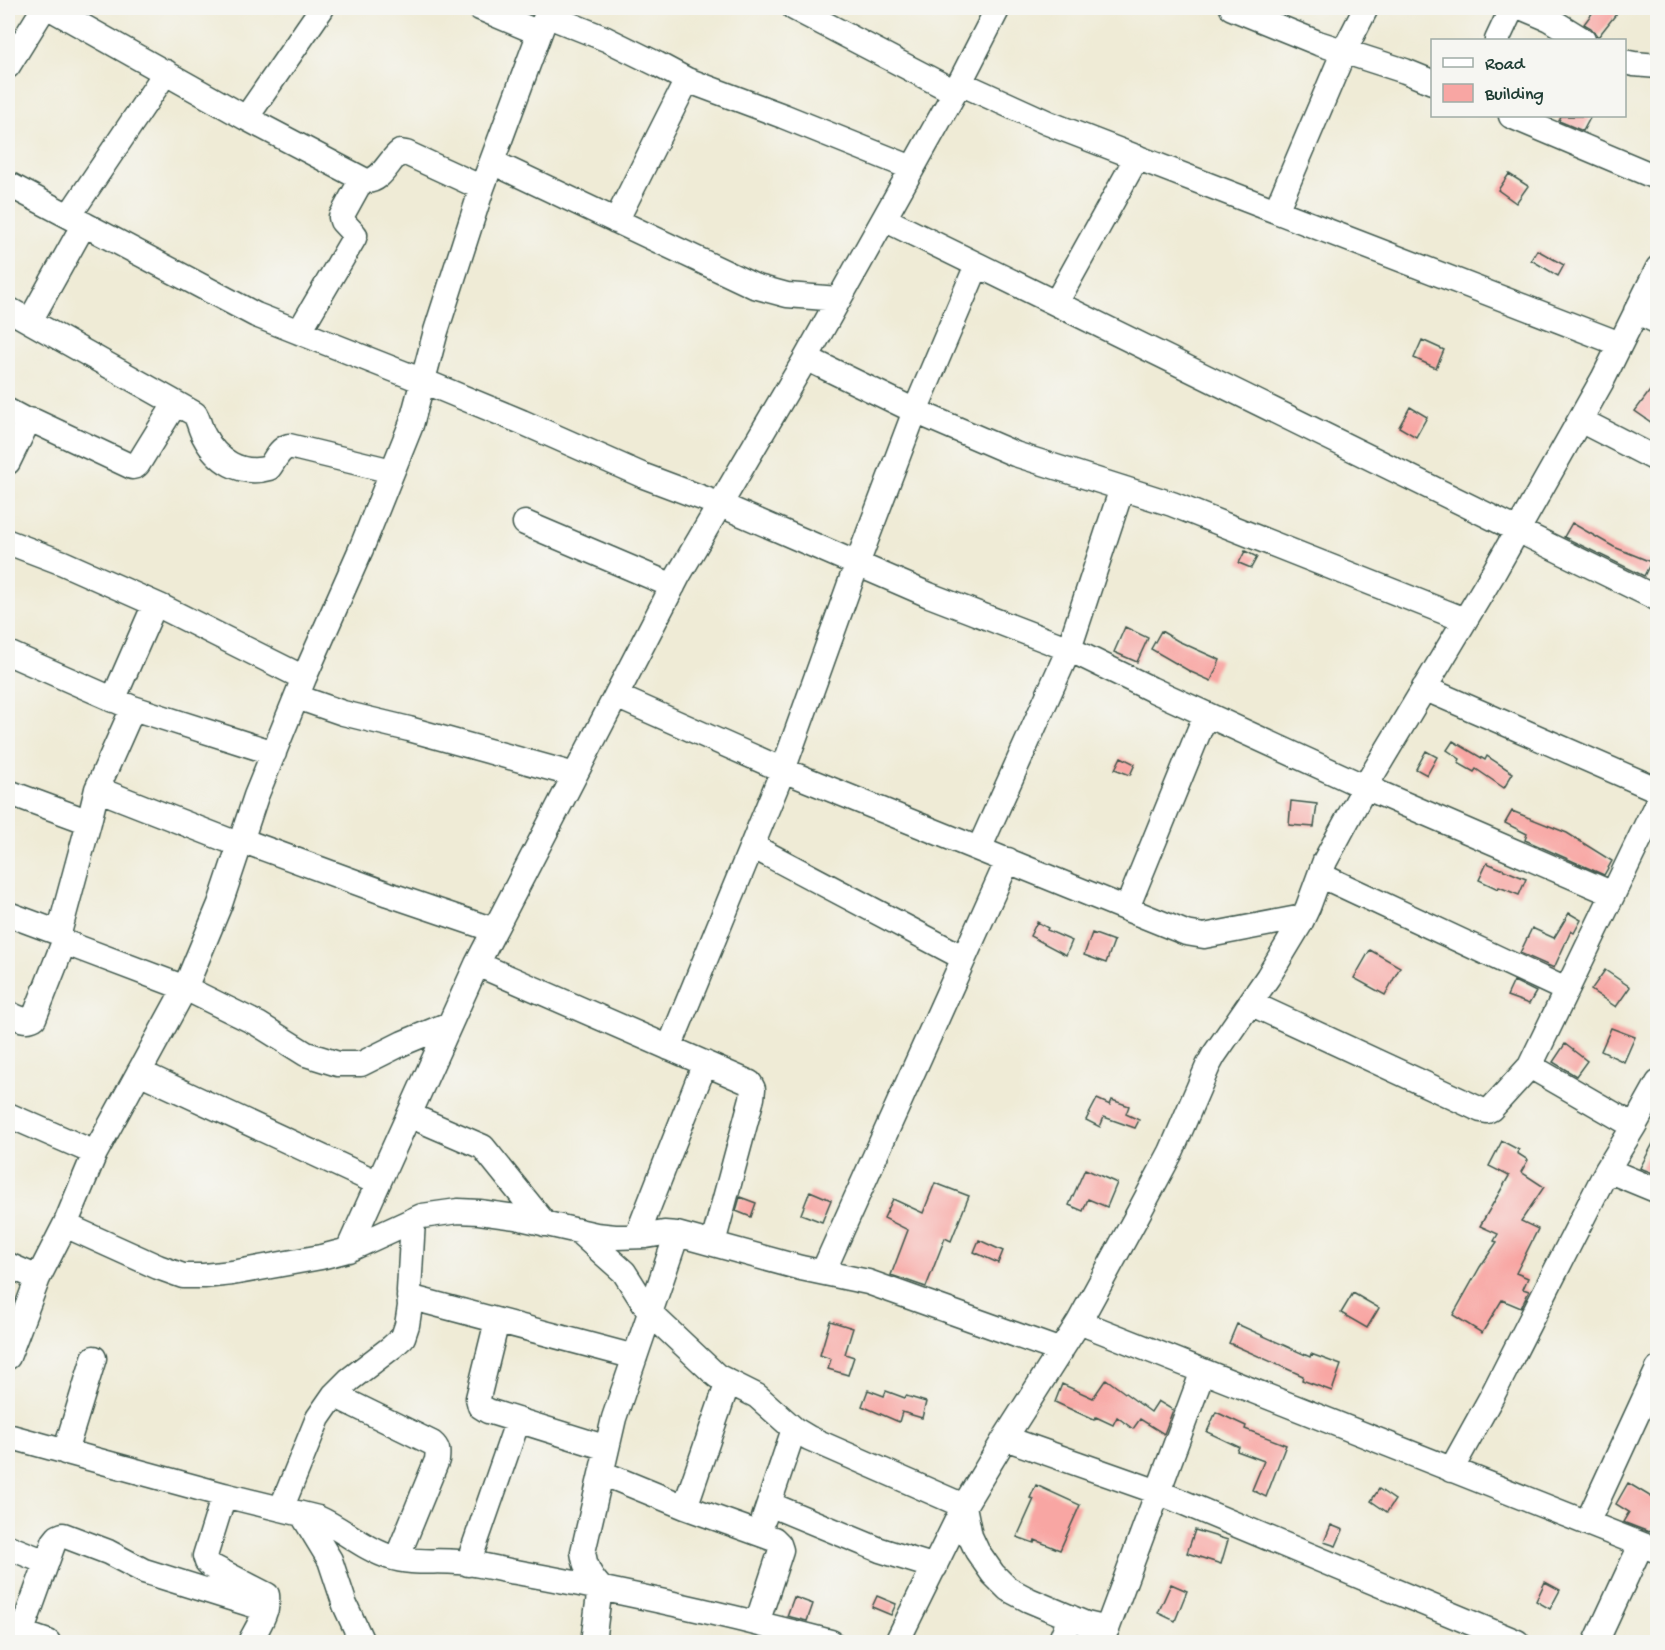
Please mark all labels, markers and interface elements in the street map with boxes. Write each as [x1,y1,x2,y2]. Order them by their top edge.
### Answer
legend [1431,39,1626,117]
text: Road [1485,55,1526,76]
text: Building [1484,85,1544,106]

